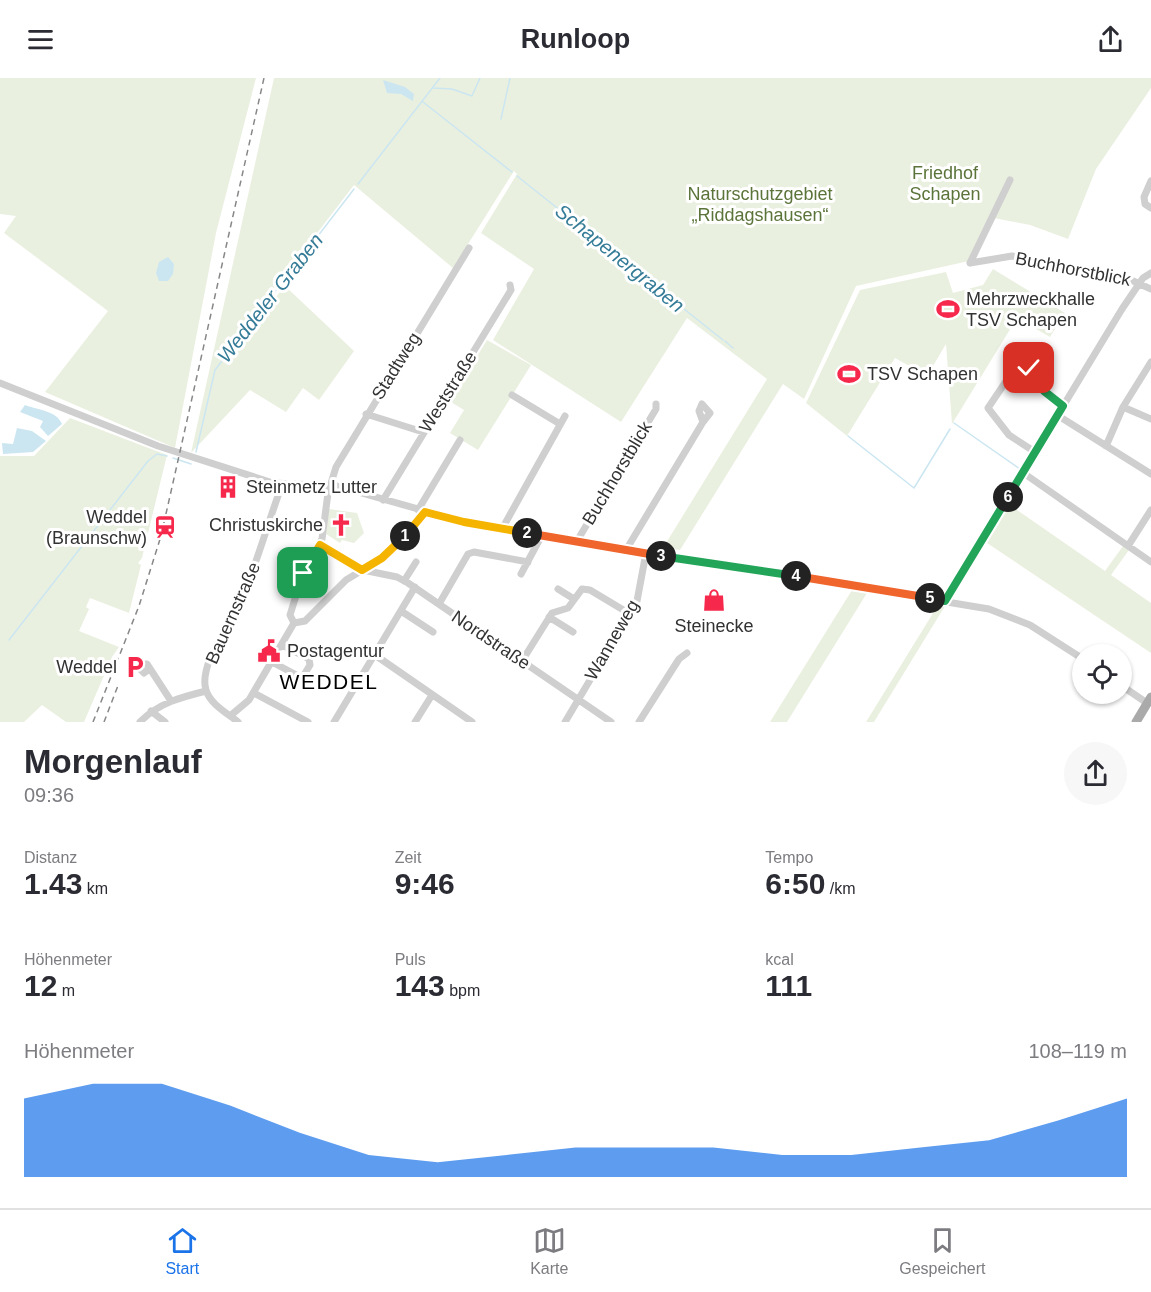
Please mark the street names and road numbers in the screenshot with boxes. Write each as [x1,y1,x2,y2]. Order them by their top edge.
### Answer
street label: Buchhorstblick [1014,248,1133,290]
street label: Stadtweg [368,329,424,403]
street label: Weststraße [415,348,481,436]
street label: Buchhorstblick [578,417,656,528]
street label: Bauernstraße [202,559,264,667]
street label: Wanneweg [581,596,643,684]
street label: Nordstraße [448,607,534,673]

